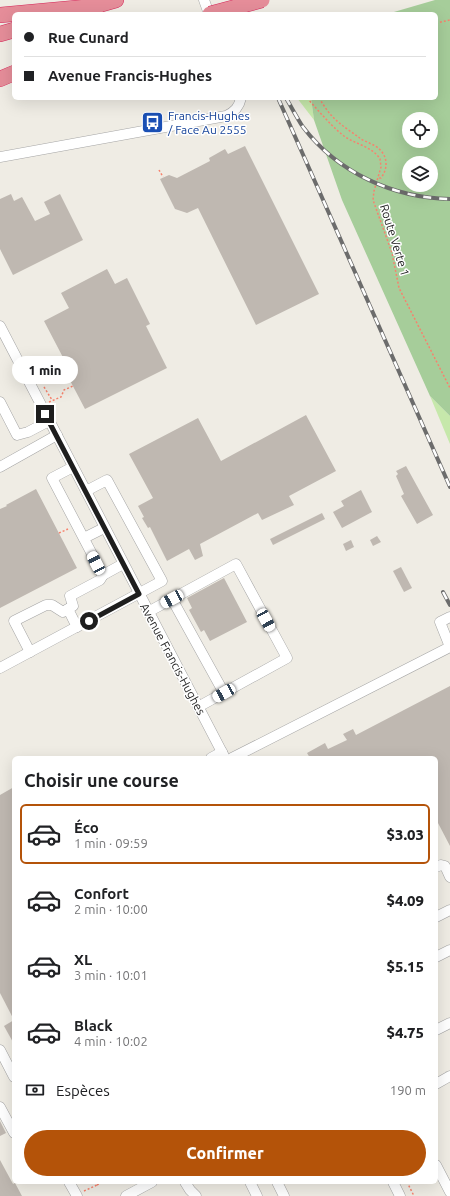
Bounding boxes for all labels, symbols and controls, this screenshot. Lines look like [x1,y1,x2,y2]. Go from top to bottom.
text: Rue Cunard [48,29,129,46]
text: Avenue Francis-Hughes [48,67,212,84]
bus stop icon: Francis-Hughes / Face Au 2555 [139,109,165,135]
place label: Francis-Hughes / Face Au 2555 [167,109,250,136]
map controls [402,112,438,192]
button: locate [402,112,438,148]
button: layers [402,156,438,192]
street label: Route Verte 1 [378,202,412,278]
callout: 1 min [12,356,78,384]
text: 1 min [28,363,62,377]
route end [36,405,54,423]
car [85,550,107,576]
car [159,588,185,610]
street label: Avenue Francis-Hughes [138,601,208,717]
car [255,607,277,633]
route start [80,612,98,630]
car [211,682,237,704]
text: Choisir une course [24,770,179,790]
icon: car [26,816,62,852]
text: Éco [74,819,99,836]
text: $3.03 [386,826,424,843]
text: 1 min · 09:59 [74,836,148,850]
icon: car [26,882,62,918]
text: Confort [74,885,129,902]
text: $4.09 [386,892,424,909]
text: 2 min · 10:00 [74,902,148,916]
icon: car [26,948,62,984]
text: XL [74,951,92,968]
text: $5.15 [386,958,424,975]
text: 3 min · 10:01 [74,968,148,982]
icon: car [26,1014,62,1050]
text: Black [74,1017,113,1034]
text: $4.75 [386,1024,424,1041]
text: 4 min · 10:02 [74,1034,148,1048]
icon: cash [24,1079,46,1101]
text: Espèces [56,1082,110,1099]
text: 190 m [390,1083,426,1097]
button: Confirmer [24,1130,426,1176]

